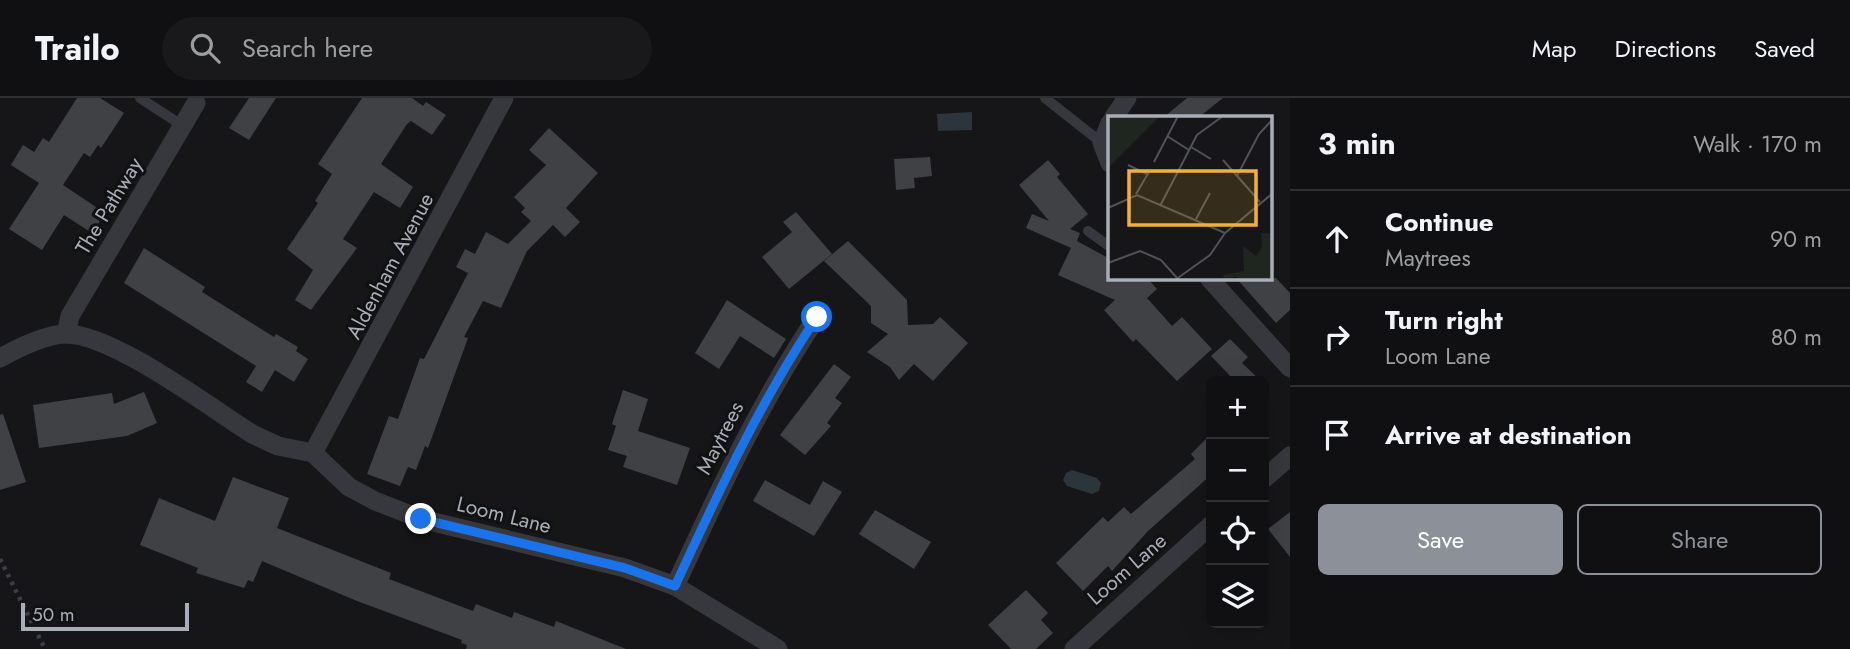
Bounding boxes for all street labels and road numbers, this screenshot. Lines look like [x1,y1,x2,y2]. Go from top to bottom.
street label: The Pathway [68,151,150,260]
street label: Aldenham Avenue [339,187,441,344]
street label: Maytrees [689,396,751,480]
street label: Loom Lane [454,489,555,541]
street label: Loom Lane [1081,526,1173,612]

